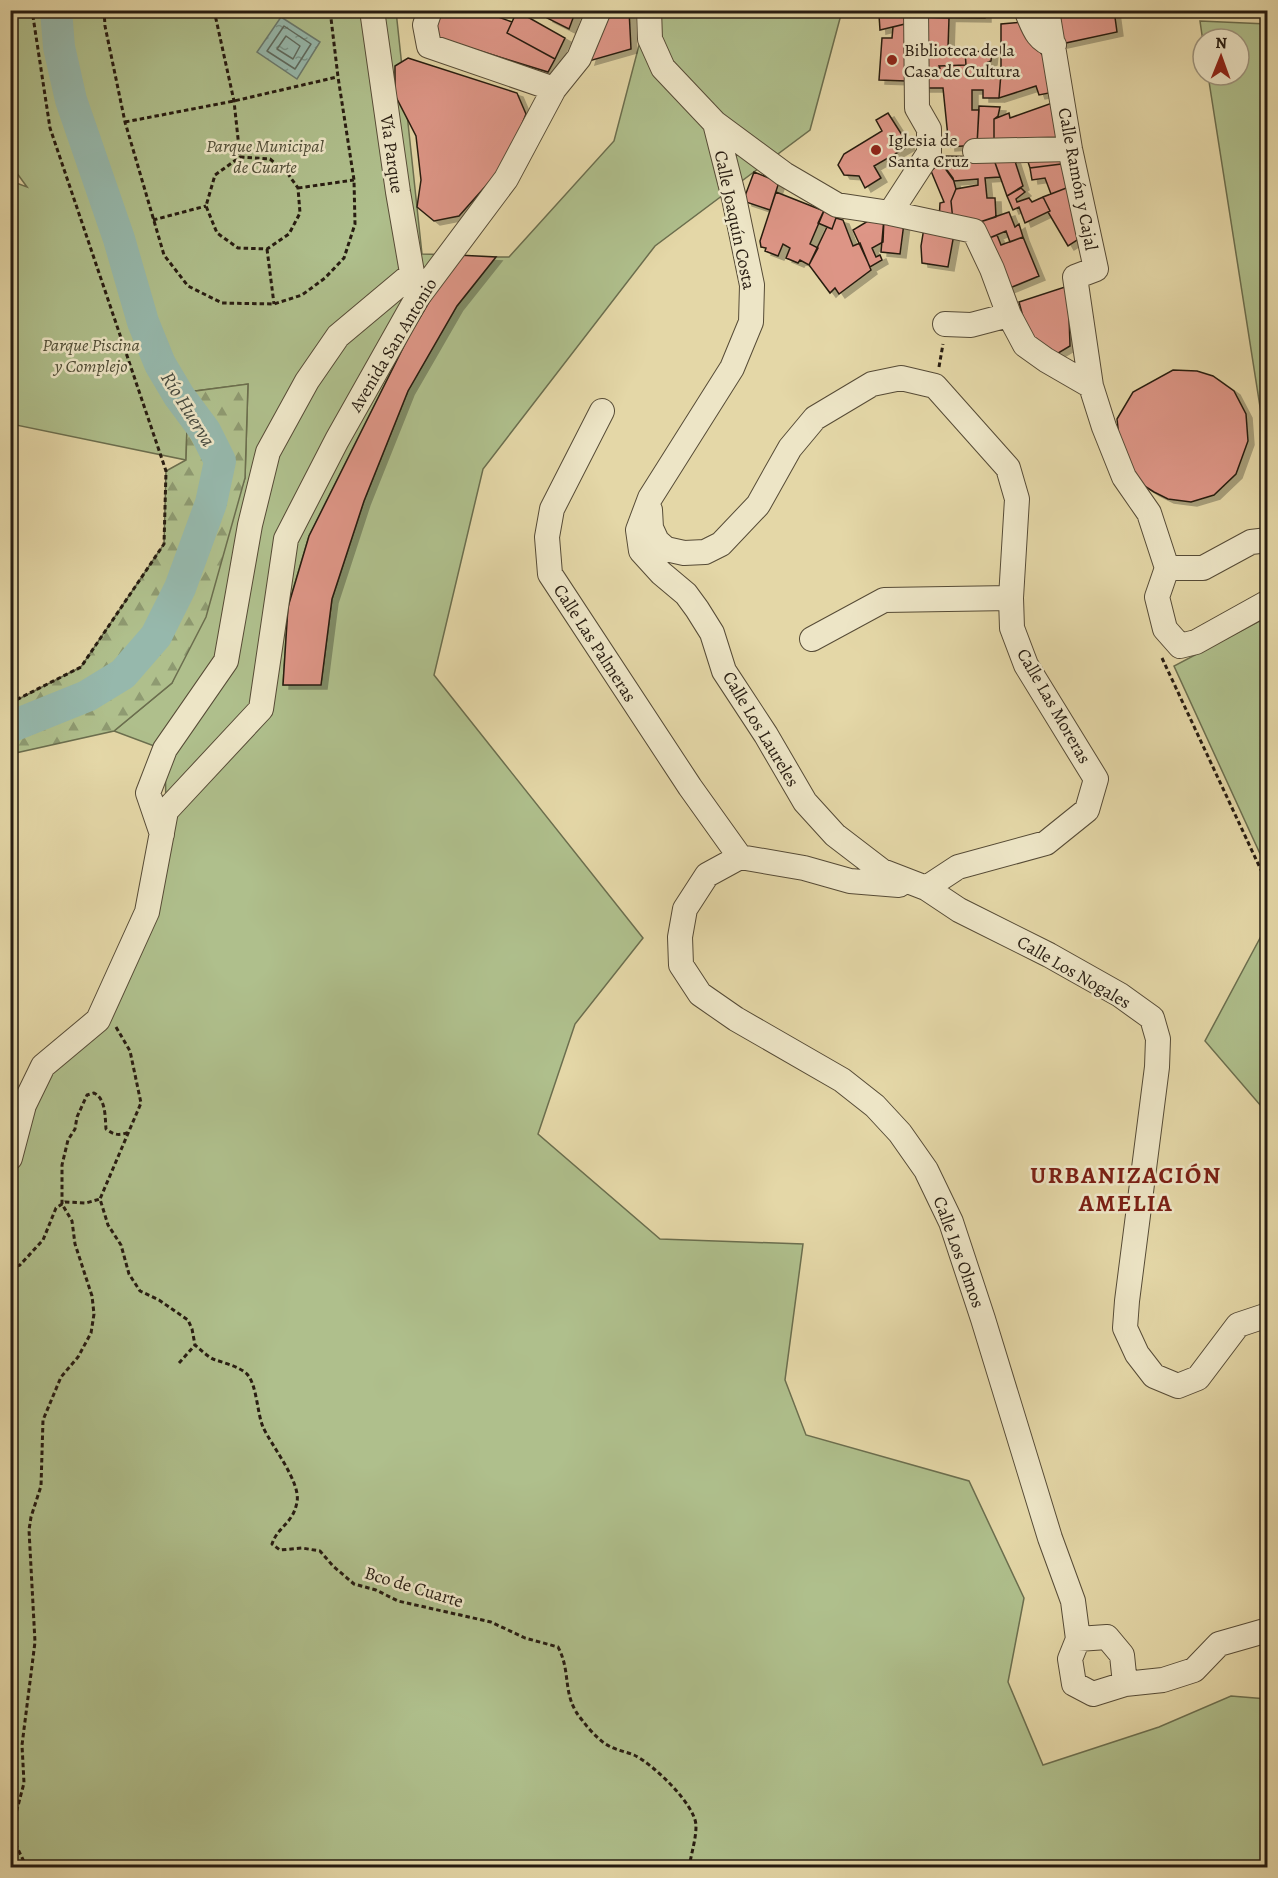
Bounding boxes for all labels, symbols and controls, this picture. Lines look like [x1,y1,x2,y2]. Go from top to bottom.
north arrow [1191,27,1251,87]
text: N [1215,32,1228,54]
place label: Biblioteca de la Casa de Cultura [904,38,1021,83]
marker: Biblioteca de la Casa de Cultura [885,53,899,67]
street label: Calle Ramón y Cajal [1052,106,1104,253]
street label: Vía Parque [374,112,409,195]
place label: Iglesia de Santa Cruz [888,128,969,173]
park label: Parque Municipal de Cuarte [206,134,325,179]
marker: Iglesia de Santa Cruz [869,143,883,157]
street label: Calle Joaquín Costa [709,148,762,292]
street label: Avenida San Antonio [343,274,443,417]
park label: Parque Piscina y Complejo [42,333,140,378]
water label: Río Huerva [154,366,222,452]
street label: Calle Las Palmeras [548,579,642,707]
street label: Calle Las Moreras [1011,644,1097,768]
street label: Calle Los Laureles [717,667,805,791]
street label: Calle Los Nogales [1013,930,1135,1014]
district label: URBANIZACIÓN AMELIA [1030,1159,1222,1219]
street label: Calle Los Olmos [928,1193,990,1311]
street label: Bco de Cuarte [362,1561,466,1613]

